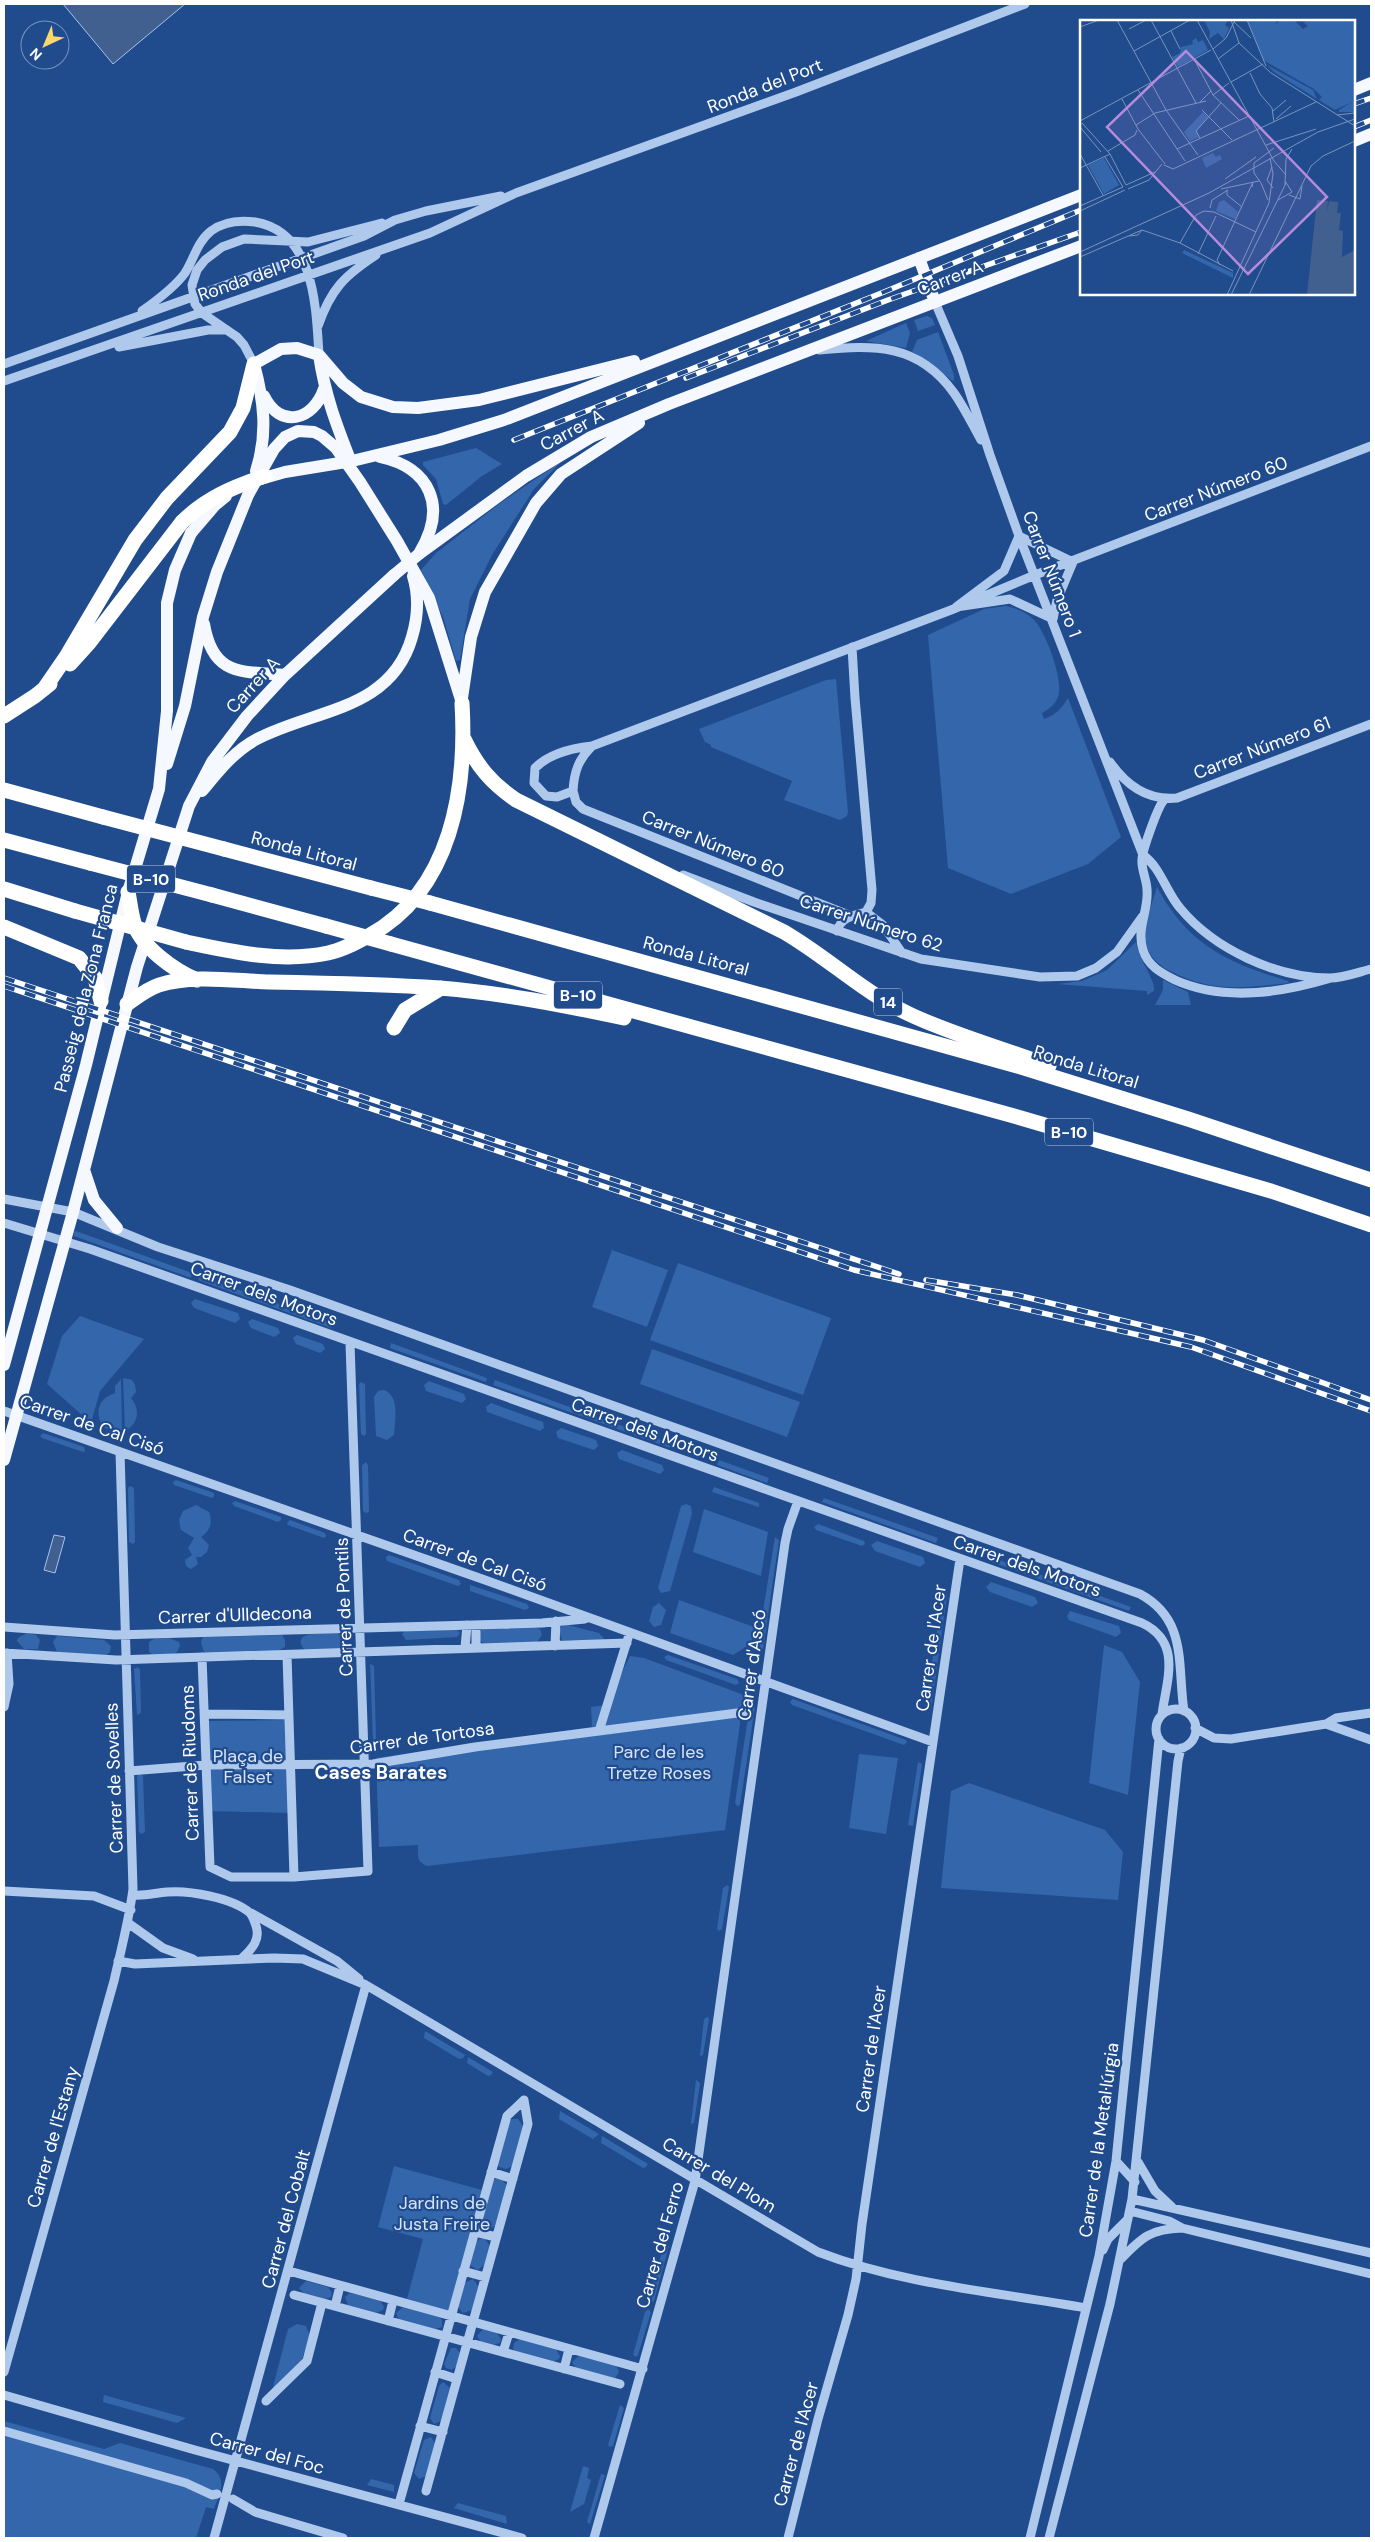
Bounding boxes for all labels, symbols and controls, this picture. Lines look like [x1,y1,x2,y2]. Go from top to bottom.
north arrow [20,20,70,70]
inset map [1080,20,1355,295]
text: N [26,44,46,64]
street label: Ronda del Port [704,53,826,119]
street label: Ronda del Port [195,245,317,307]
street label: Carrer A [913,254,987,302]
street label: Carrer A [536,403,608,457]
street label: Carrer Número 60 [1141,451,1291,527]
street label: Carrer Número 1 [1017,507,1087,641]
street label: Carrer A [221,651,285,719]
street label: Carrer Número 61 [1190,711,1334,785]
street label: Carrer Número 60 [638,804,788,884]
street label: Ronda Litoral [248,825,360,877]
road number: B-10 [127,866,175,892]
street label: Passeig de la Zona Franca [48,881,124,1095]
street label: Carrer Número 62 [796,889,946,957]
street label: Ronda Litoral [640,930,752,982]
road number: B-10 [554,982,602,1008]
road number: 14 [874,989,902,1016]
street label: Ronda Litoral [1030,1040,1142,1094]
road number: B-10 [1045,1118,1093,1146]
street label: Carrer dels Motors [187,1256,341,1332]
street label: Carrer de Cal Cisó [16,1389,168,1461]
street label: Carrer dels Motors [568,1392,722,1468]
street label: Carrer de Cal Cisó [399,1523,551,1597]
street label: Carrer dels Motors [950,1529,1104,1603]
street label: Carrer de Pontils [330,1537,358,1677]
street label: Carrer de l'Acer [910,1583,952,1713]
street label: Carrer d'Ulldecona [158,1600,312,1630]
street label: Carrer d'Ascó [732,1608,772,1722]
street label: Carrer de Riudoms [175,1685,205,1841]
street label: Carrer de Sovelles [99,1702,129,1854]
street label: Carrer de Tortosa [348,1716,496,1760]
park label: Parc de les Tretze Roses [607,1740,711,1785]
park label: Plaça de Falset [213,1744,283,1789]
district label: Cases Barates [315,1760,447,1785]
street label: Carrer de l'Acer [850,1984,892,2114]
street label: Carrer de la Metal·lúrgia [1073,2041,1125,2239]
street label: Carrer de l'Estany [21,2063,85,2211]
street label: Carrer del Plom [658,2132,780,2218]
street label: Carrer del Cobalt [256,2147,316,2291]
street label: Carrer del Ferro [630,2179,690,2311]
park label: Jardins de Justa Freire [394,2191,490,2236]
street label: Carrer de l'Acer [768,2379,824,2509]
street label: Carrer del Foc [207,2426,327,2480]

